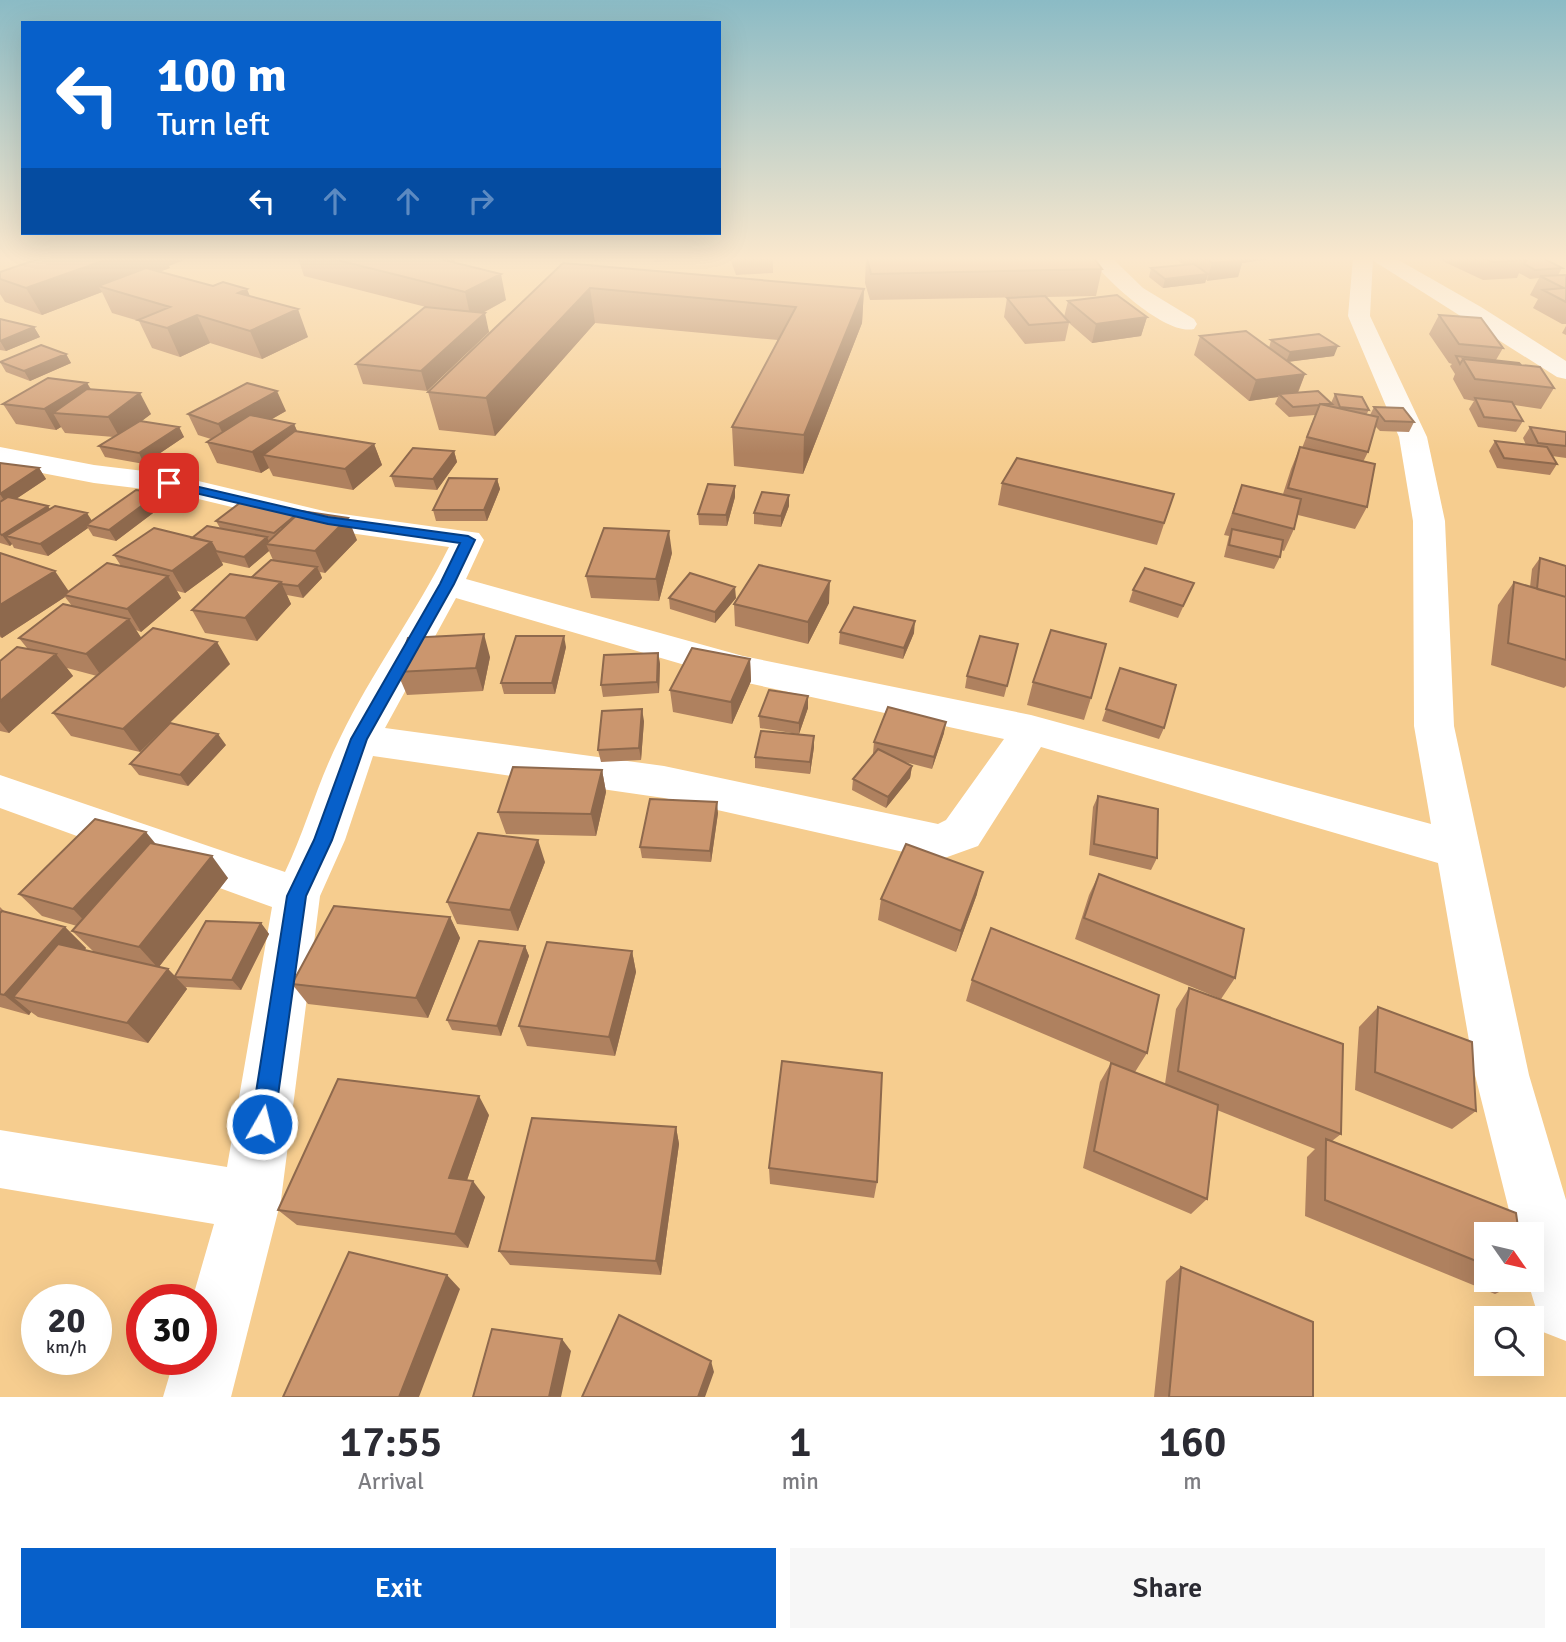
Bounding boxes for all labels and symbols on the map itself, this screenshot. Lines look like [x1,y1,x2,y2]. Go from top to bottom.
pin [139,453,199,513]
position arrow [225,1087,299,1161]
north arrow [1474,1222,1544,1292]
speed limit sign: 30 [126,1284,217,1375]

